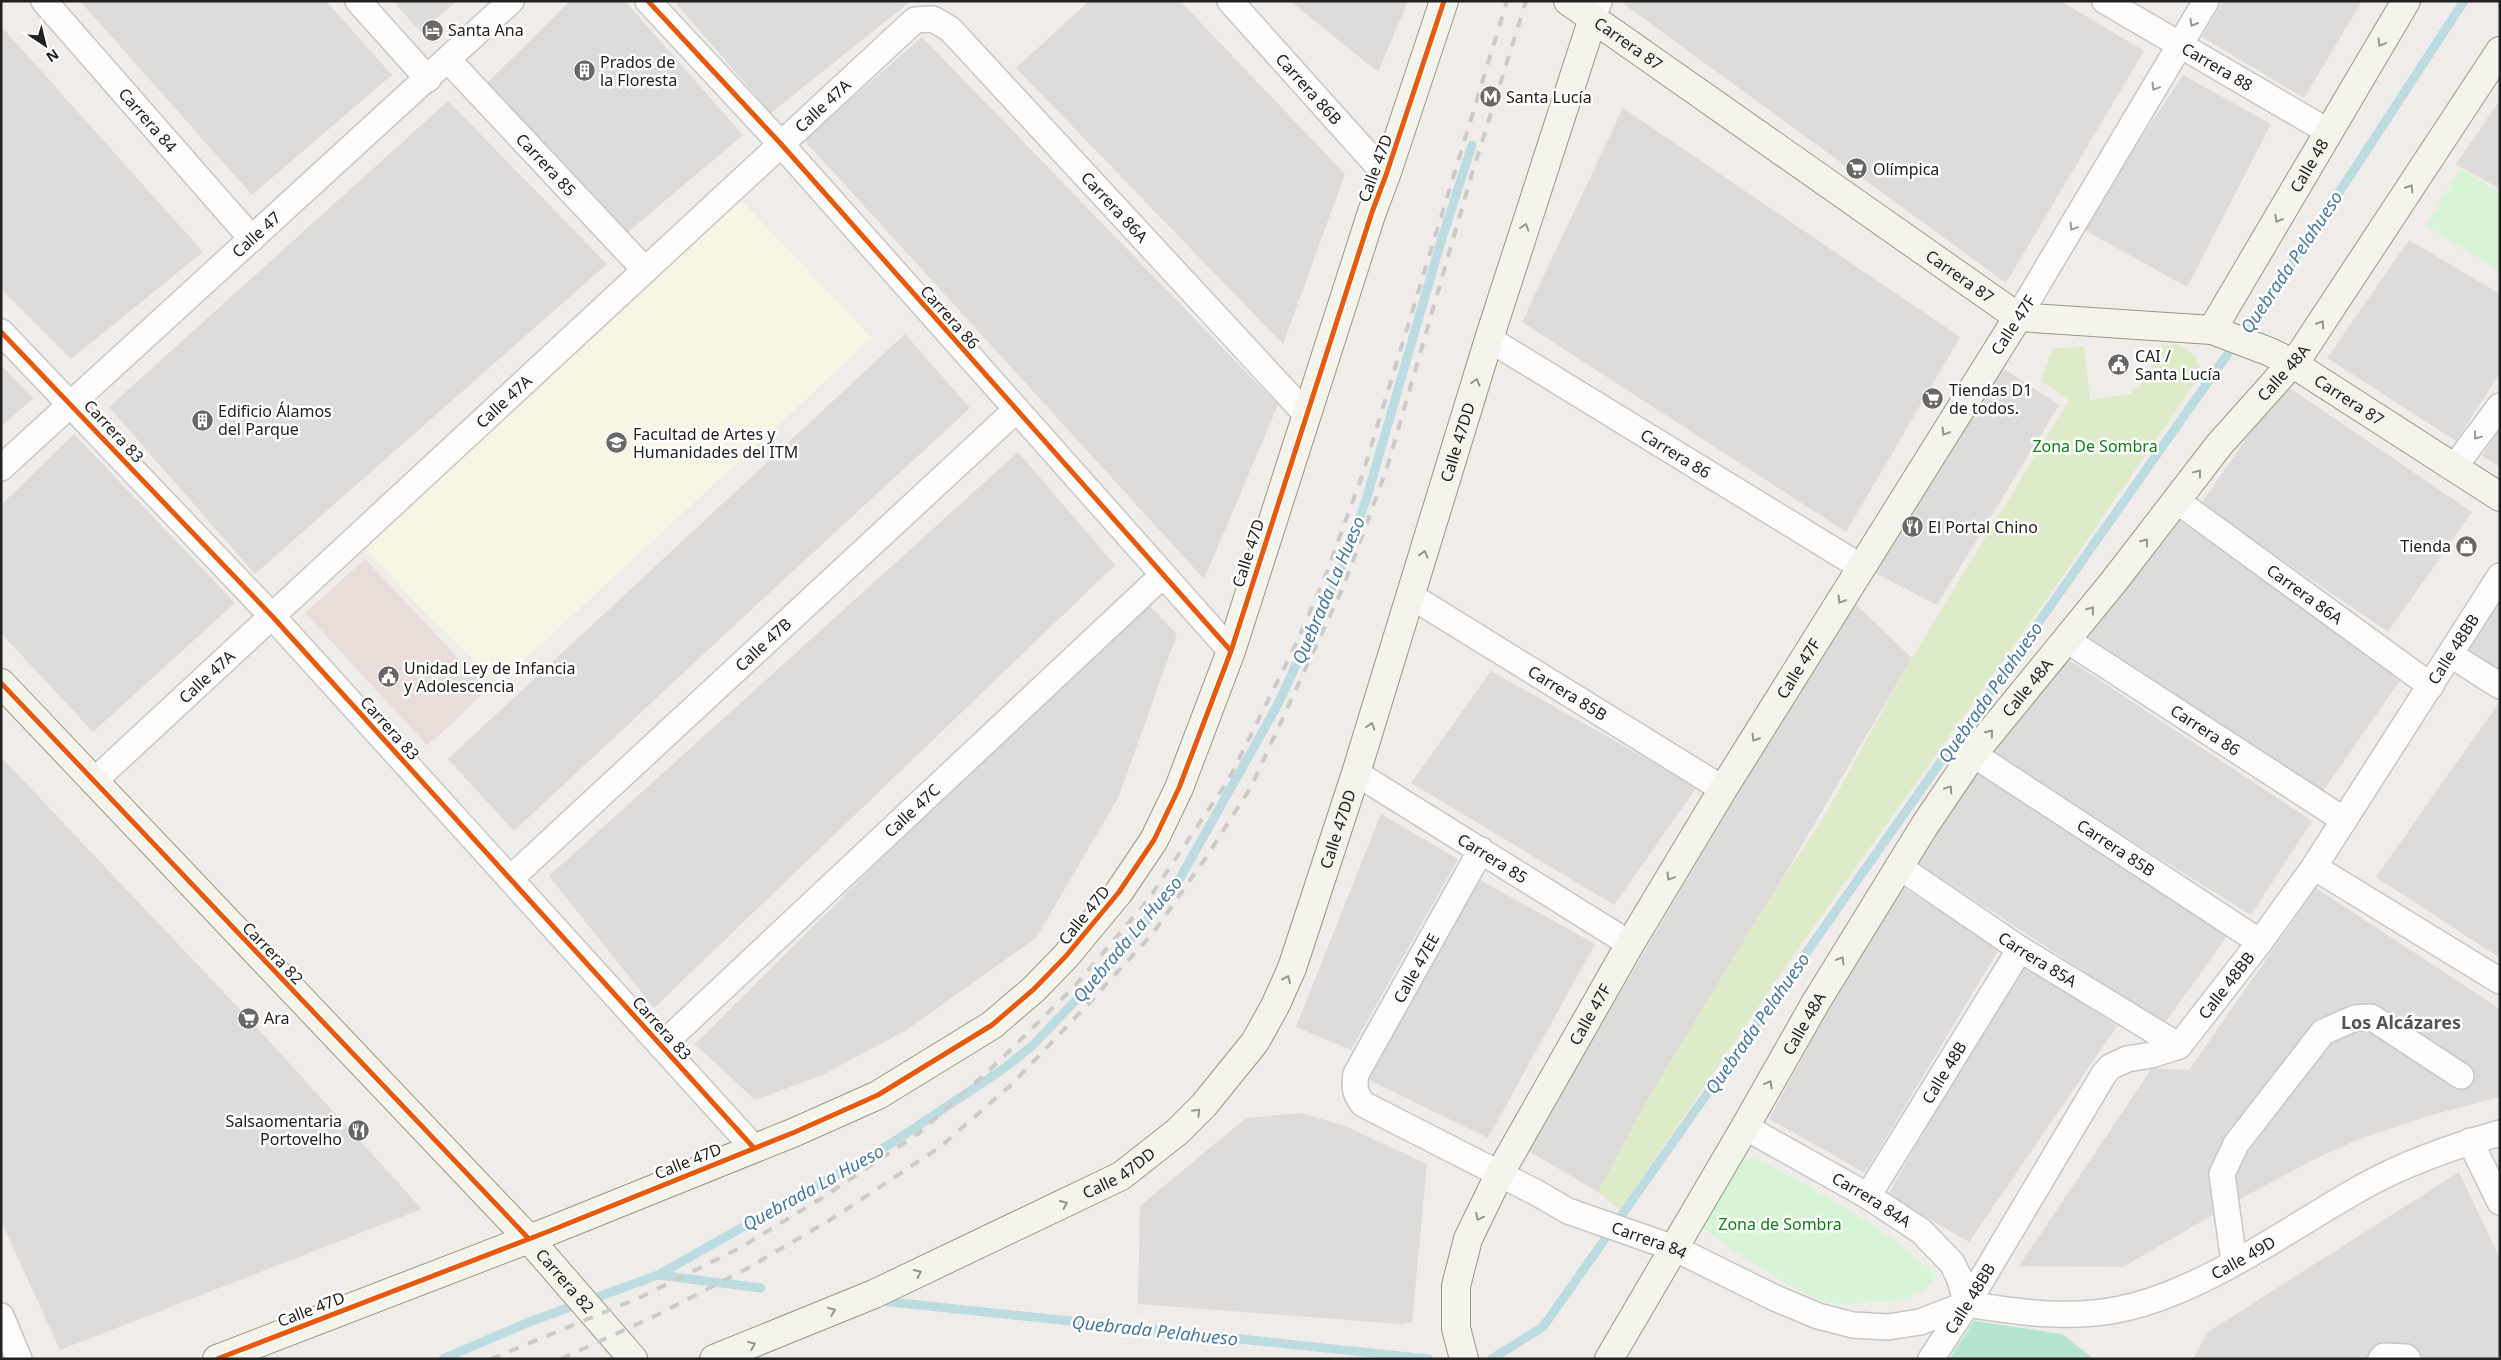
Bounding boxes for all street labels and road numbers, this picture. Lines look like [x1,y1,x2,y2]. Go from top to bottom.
street label: Carrera 87 [1590,12,1667,75]
street label: Carrera 88 [2178,37,2257,96]
street label: Carrera 86B [1271,48,1347,129]
street label: Calle 47A [790,73,856,137]
street label: Carrera 84 [114,83,182,157]
street label: Carrera 85 [511,128,581,201]
street label: Calle 47D [1353,131,1397,205]
street label: Calle 48 [2285,135,2333,196]
street label: Carrera 86A [1076,167,1153,248]
street label: Calle 47 [227,206,285,262]
street label: Carrera 87 [1921,245,1999,308]
street label: Carrera 86 [915,280,985,354]
street label: Calle 47F [1985,291,2041,359]
street label: Calle 48A [2252,340,2315,406]
street label: Calle 47A [471,369,537,433]
street label: Carrera 87 [2310,369,2388,430]
street label: Carrera 83 [79,395,149,467]
street label: Calle 47DD [1435,400,1480,485]
street label: Carrera 86 [1636,423,1715,483]
street label: Calle 47D [1227,516,1269,590]
street label: Carrera 86A [2262,559,2348,630]
street label: Calle 48BB [2423,610,2484,689]
street label: Calle 47B [730,613,796,676]
street label: Calle 47F [1771,634,1825,703]
street label: Calle 47A [174,645,240,708]
street label: Calle 48A [1997,653,2058,721]
street label: Carrera 85B [1524,660,1611,726]
street label: Carrera 83 [355,691,425,765]
street label: Carrera 86 [2166,699,2244,761]
street label: Calle 47C [879,779,945,842]
street label: Calle 47DD [1314,786,1361,872]
street label: Carrera 85B [2073,814,2159,881]
street label: Carrera 85 [1453,828,1532,888]
street label: Calle 47D [1053,881,1115,949]
street label: Carrera 82 [238,917,308,989]
street label: Carrera 85A [1994,926,2082,993]
street label: Calle 47EE [1388,929,1444,1007]
street label: Calle 48BB [2193,947,2259,1024]
street label: Calle 47F [1564,980,1616,1049]
street label: Calle 48A [1777,987,1831,1059]
street label: Carrera 83 [627,991,697,1065]
street label: Calle 48B [1916,1037,1972,1108]
street label: Calle 47D [651,1138,725,1184]
street label: Calle 47DD [1079,1142,1160,1204]
street label: Carrera 84A [1828,1167,1916,1233]
street label: Carrera 84 [1609,1216,1691,1264]
street label: Calle 49D [2207,1231,2280,1285]
street label: Carrera 82 [531,1244,599,1318]
street label: Calle 48BB [1939,1259,2000,1338]
street label: Calle 47D [274,1286,348,1332]

